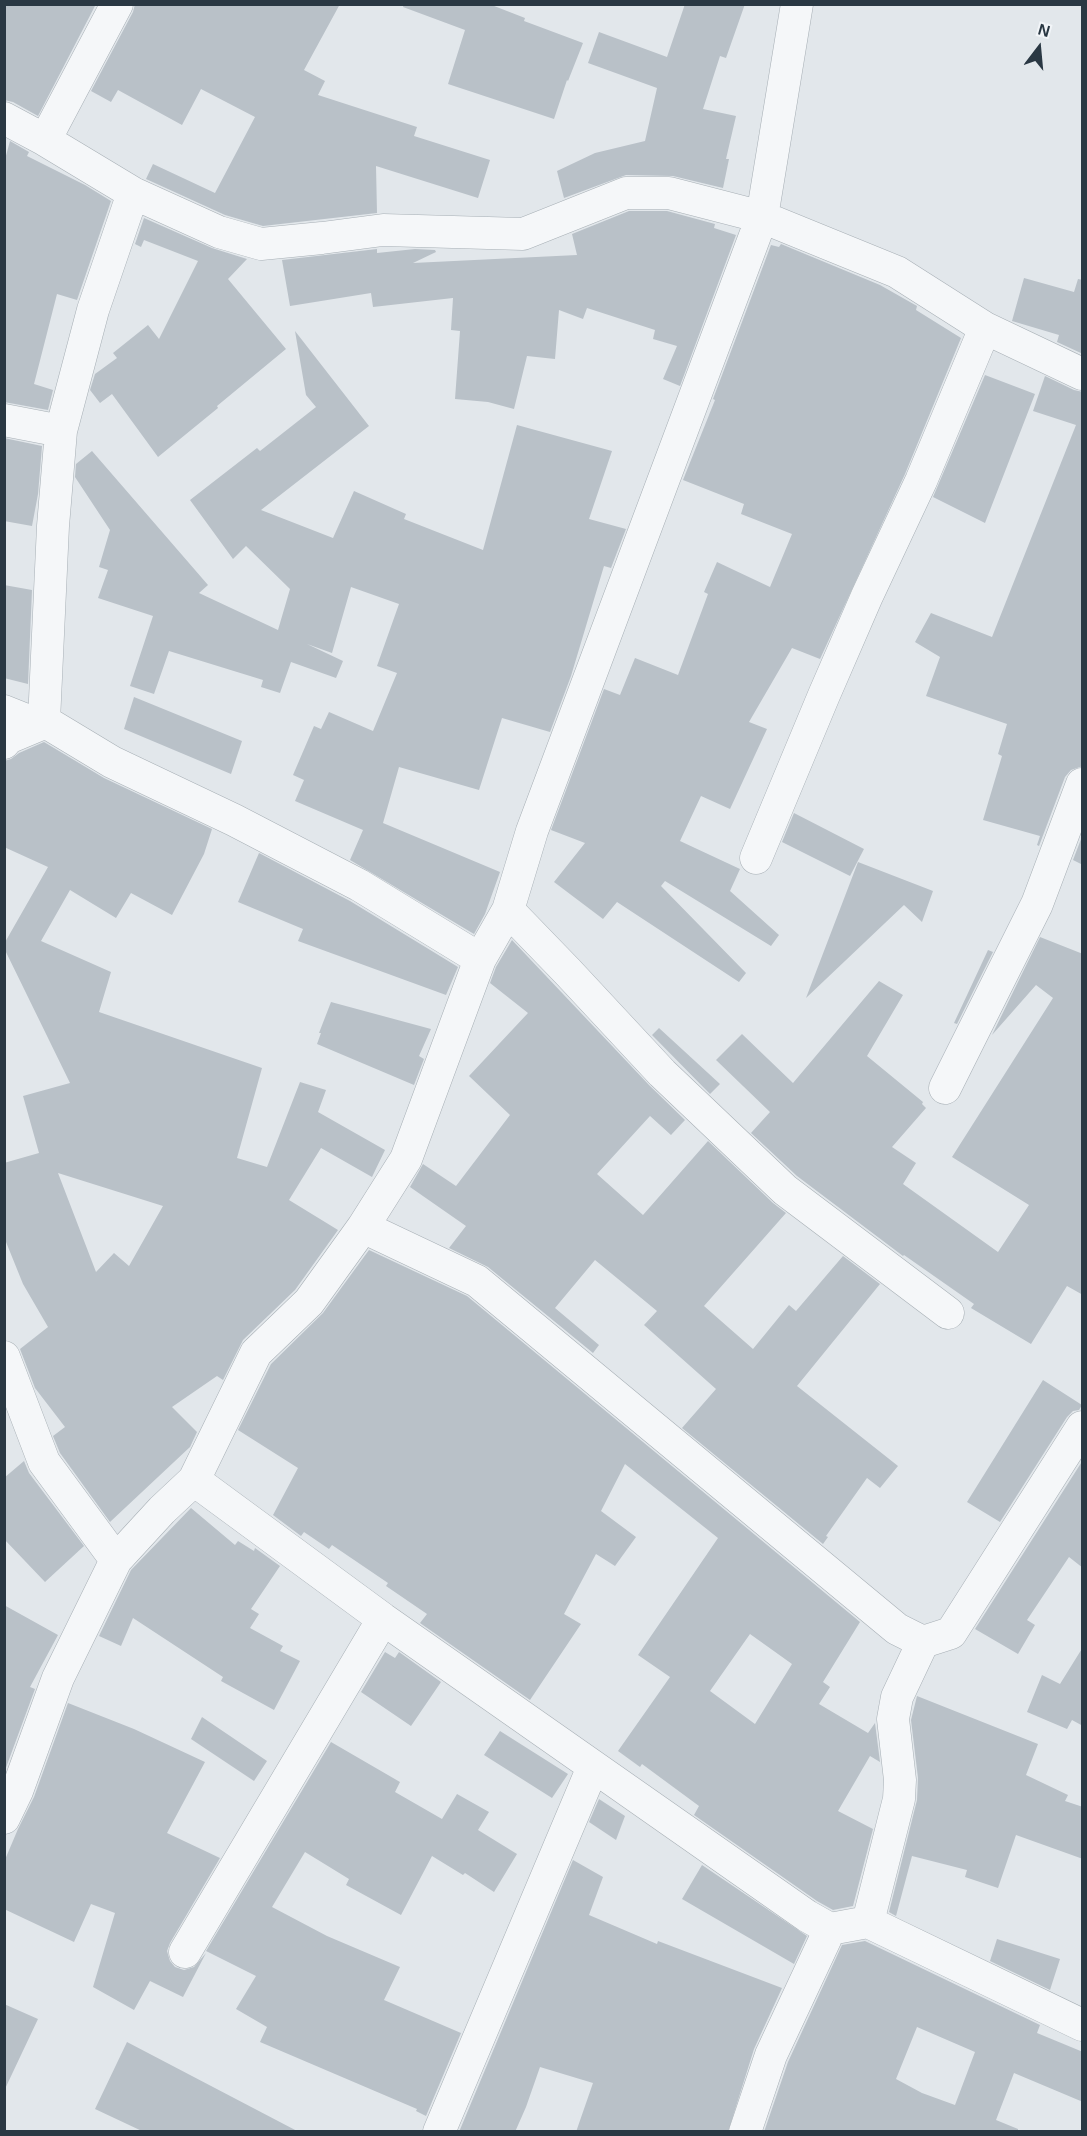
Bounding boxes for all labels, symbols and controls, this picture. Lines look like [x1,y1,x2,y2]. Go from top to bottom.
north arrow [1009,18,1069,78]
text: N [1036,20,1052,40]

